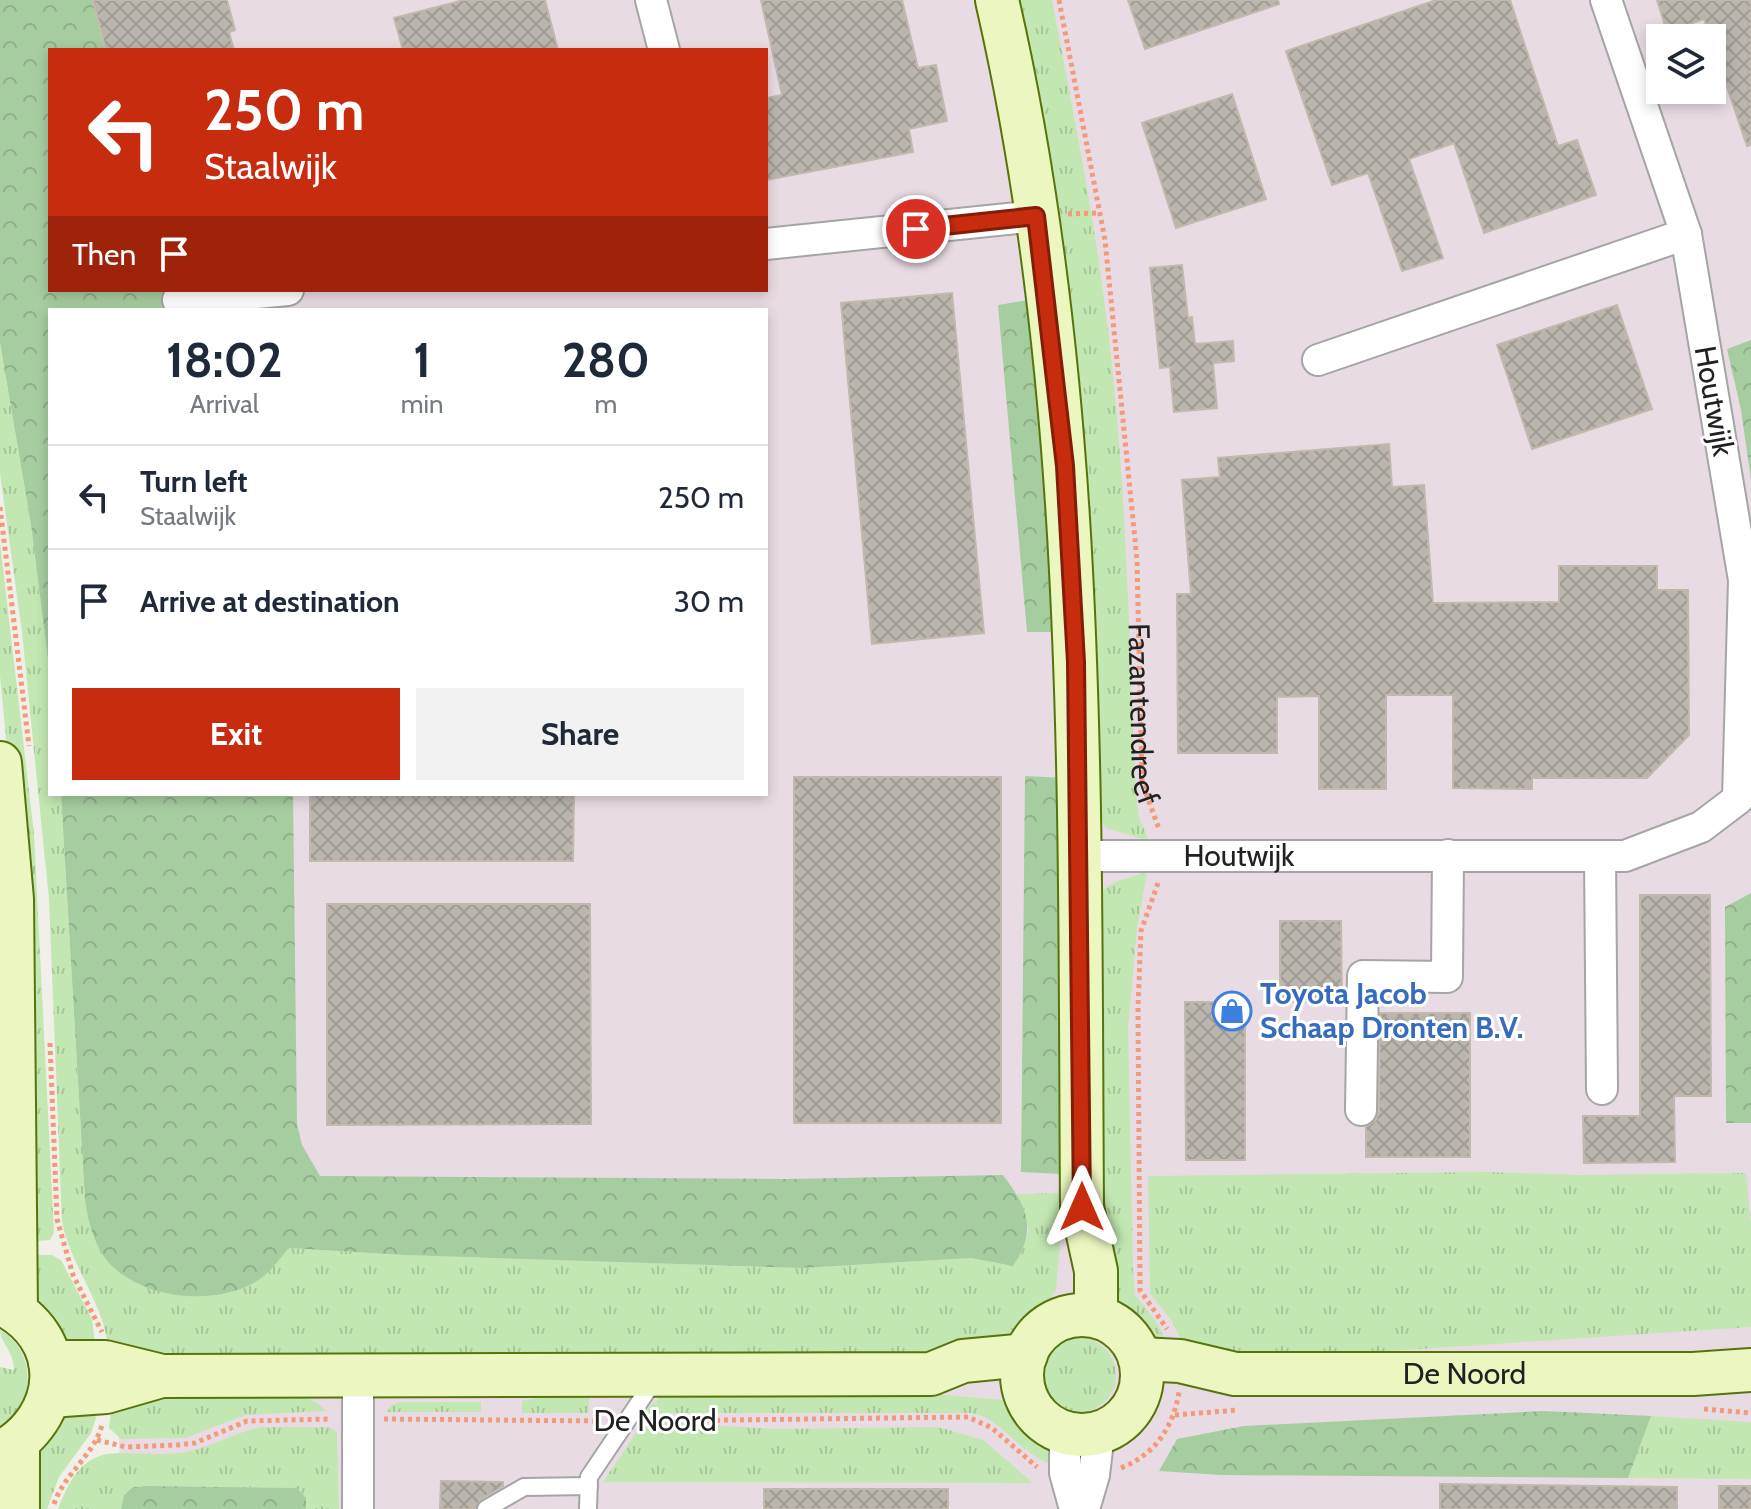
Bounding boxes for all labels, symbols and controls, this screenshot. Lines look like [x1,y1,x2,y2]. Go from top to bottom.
map controls [1646,24,1726,104]
button: layers [1646,24,1726,104]
text: 250 m [204,76,365,144]
icon: left [72,80,176,184]
text: Staalwijk [204,144,337,188]
pin [882,195,950,263]
icon: arrive [894,207,938,251]
icon: arrive [152,232,196,276]
text: Then [72,236,136,273]
text: 18:02 [166,331,283,389]
text: 1 [413,331,431,389]
text: 280 [562,331,650,389]
street label: Houtwijk [1687,343,1742,459]
text: Arrival [190,388,259,420]
text: min [401,388,444,420]
text: m [594,388,617,420]
text: Turn left [140,463,248,500]
icon: left [72,475,116,519]
text: 250 m [658,479,744,516]
text: Staalwijk [140,500,236,532]
icon: arrive [72,579,116,623]
text: Arrive at destination [140,583,400,620]
text: 30 m [674,583,744,620]
street label: Fazantendreef [1120,623,1168,810]
button: Exit [72,688,400,780]
button: Share [416,688,744,780]
street label: Houtwijk [1183,837,1295,874]
place label: Toyota Jacob Schaap Dronten B.V. [1260,975,1523,1046]
shop icon: Toyota Jacob Schaap Dronten B.V. [1211,990,1253,1032]
position arrow [1040,1165,1124,1249]
street label: De Noord [1403,1355,1526,1392]
street label: De Noord [593,1402,717,1439]

